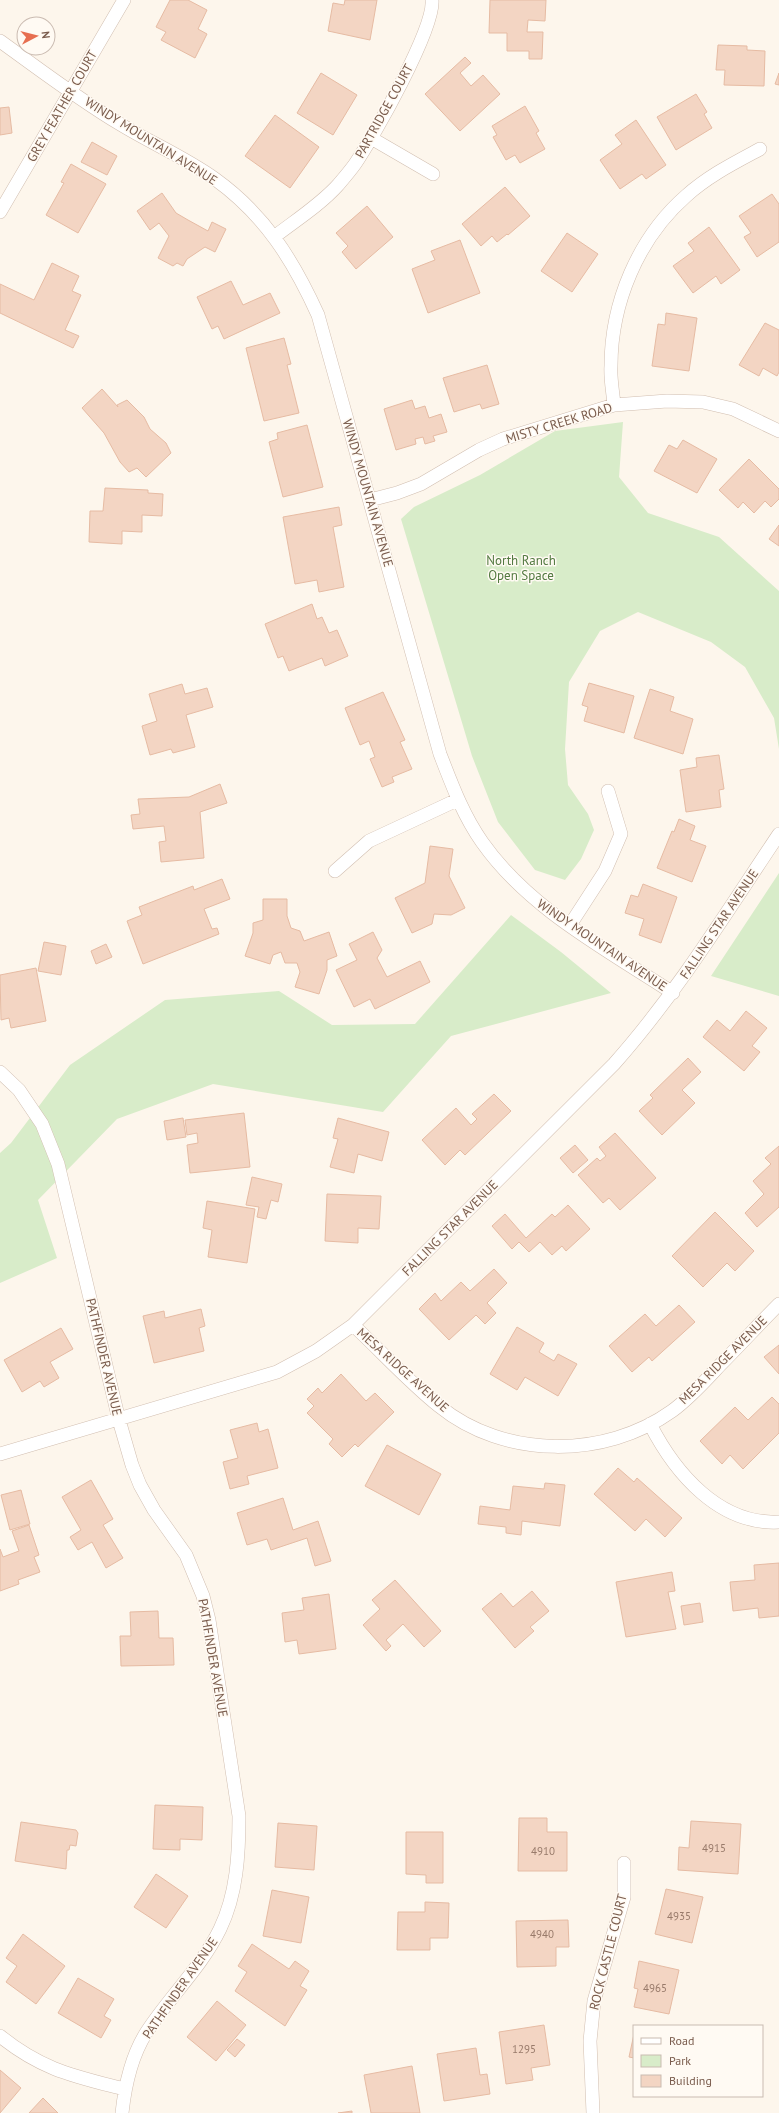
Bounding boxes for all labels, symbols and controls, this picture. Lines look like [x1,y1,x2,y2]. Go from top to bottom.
north arrow [16,16,56,56]
text: N [39,30,53,39]
street label: GREY FEATHER COURT [23,47,101,165]
street label: PARTRIDGE COURT [351,61,417,161]
street label: WINDY MOUNTAIN AVENUE [82,93,220,189]
street label: MISTY CREEK ROAD [504,399,614,447]
street label: WINDY MOUNTAIN AVENUE [339,417,397,569]
park label: North Ranch Open Space [486,552,556,584]
street label: FALLING STAR AVENUE [676,866,762,982]
street label: WINDY MOUNTAIN AVENUE [534,895,670,995]
street label: FALLING STAR AVENUE [398,1176,502,1280]
street label: PATHFINDER AVENUE [82,1297,126,1418]
street label: MESA RIDGE AVENUE [675,1312,771,1408]
street label: MESA RIDGE AVENUE [353,1324,453,1416]
street label: PATHFINDER AVENUE [194,1597,232,1719]
house number: 4915 [702,1841,726,1855]
house number: 4910 [531,1844,555,1858]
street label: ROCK CASTLE COURT [585,1892,631,2012]
house number: 4935 [667,1909,691,1923]
house number: 4940 [530,1927,554,1941]
street label: PATHFINDER AVENUE [139,1934,221,2042]
house number: 4965 [643,1981,667,1995]
legend [633,2025,763,2097]
text: Road [669,2033,694,2048]
house number: 1295 [512,2042,536,2056]
text: Park [669,2053,691,2068]
text: Building [669,2073,712,2088]

